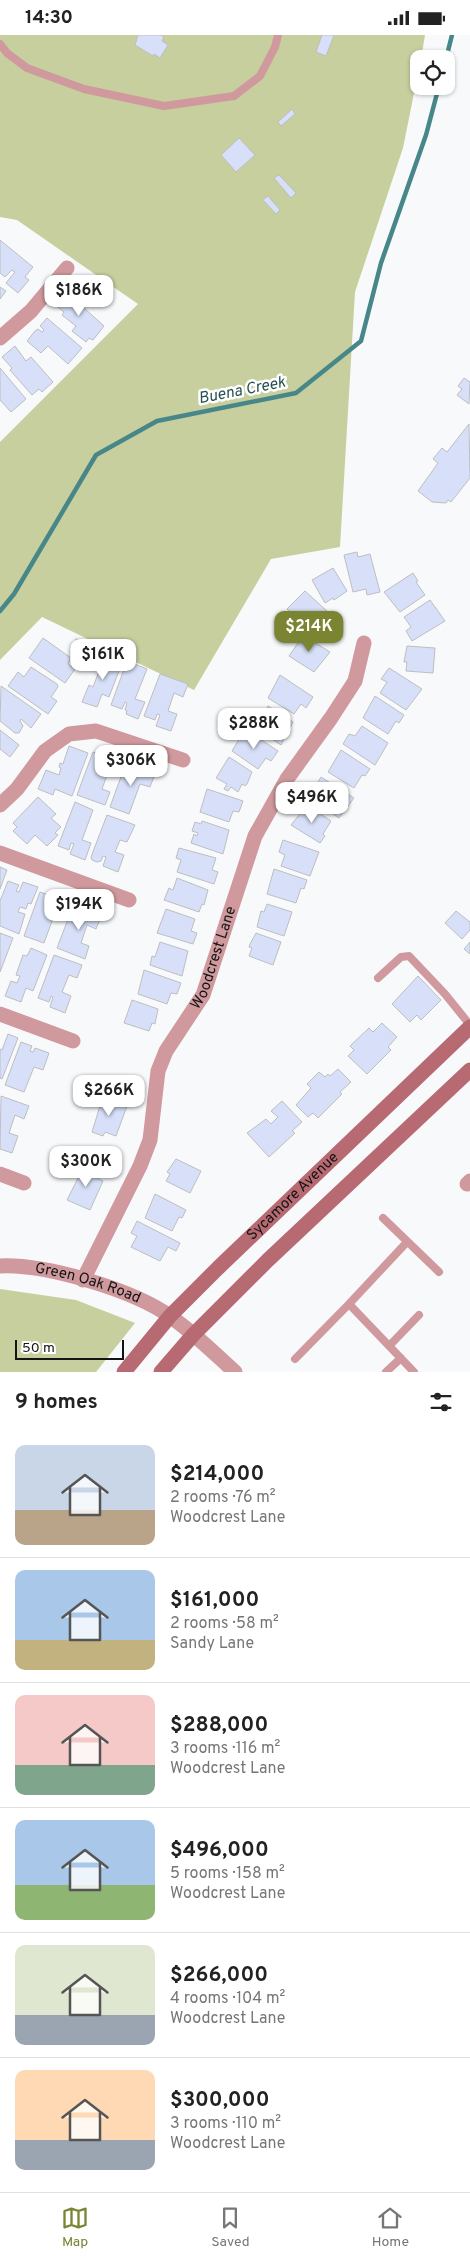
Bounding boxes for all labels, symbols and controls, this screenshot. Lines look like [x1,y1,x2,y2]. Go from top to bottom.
text: 14:30 [25,6,73,30]
map controls [410,50,455,95]
button: locate [410,50,455,95]
pin: $186K [44,275,114,317]
text: $186K [55,281,103,301]
water label: Buena Creek [197,373,288,409]
pin: $214K [274,611,344,653]
text: $214K [285,617,333,637]
pin: $161K [68,639,138,681]
text: $161K [81,645,125,665]
pin: $288K [219,707,289,750]
text: $288K [229,714,279,734]
pin: $306K [96,745,166,787]
text: $306K [106,751,156,771]
pin: $496K [277,781,347,824]
text: $496K [287,788,337,808]
pin: $194K [44,889,114,931]
text: $194K [55,895,103,915]
street label: Woodcrest Lane [186,904,241,1013]
pin: $266K [74,1075,144,1117]
text: $266K [84,1081,134,1101]
pin: $300K [51,1145,121,1188]
street label: Sycamore Avenue [243,1148,343,1245]
text: $300K [60,1152,112,1172]
street label: Green Oak Road [34,1259,144,1308]
scale bar [15,1337,124,1360]
text: 50 m [22,1340,55,1357]
icon: filters [427,1388,455,1416]
text: 9 homes [15,1389,98,1416]
text: $214,000 [170,1461,264,1488]
icon: home [55,1465,115,1525]
text: 2 rooms · 76 m² [170,1488,276,1508]
text: Woodcrest Lane [170,1508,285,1528]
text: $161,000 [170,1587,259,1614]
icon: home [55,1590,115,1650]
text: 2 rooms · 58 m² [170,1614,279,1634]
text: Sandy Lane [170,1634,254,1654]
text: $288,000 [170,1712,268,1739]
icon: home [55,1715,115,1775]
text: 3 rooms · 116 m² [170,1739,280,1759]
text: Woodcrest Lane [170,1759,285,1779]
text: $496,000 [170,1837,269,1864]
icon: home [55,1840,115,1900]
text: 5 rooms · 158 m² [170,1864,285,1884]
text: Woodcrest Lane [170,1884,285,1904]
text: $266,000 [170,1962,268,1989]
icon: home [55,1965,115,2025]
text: 4 rooms · 104 m² [170,1989,285,2009]
text: Woodcrest Lane [170,2009,285,2029]
text: $300,000 [170,2087,269,2114]
icon: home [55,2090,115,2150]
text: 3 rooms · 110 m² [170,2114,281,2134]
text: Woodcrest Lane [170,2134,285,2154]
tab: Map [61,2204,89,2251]
tab: Saved [211,2204,250,2251]
tab: Home [372,2204,409,2251]

